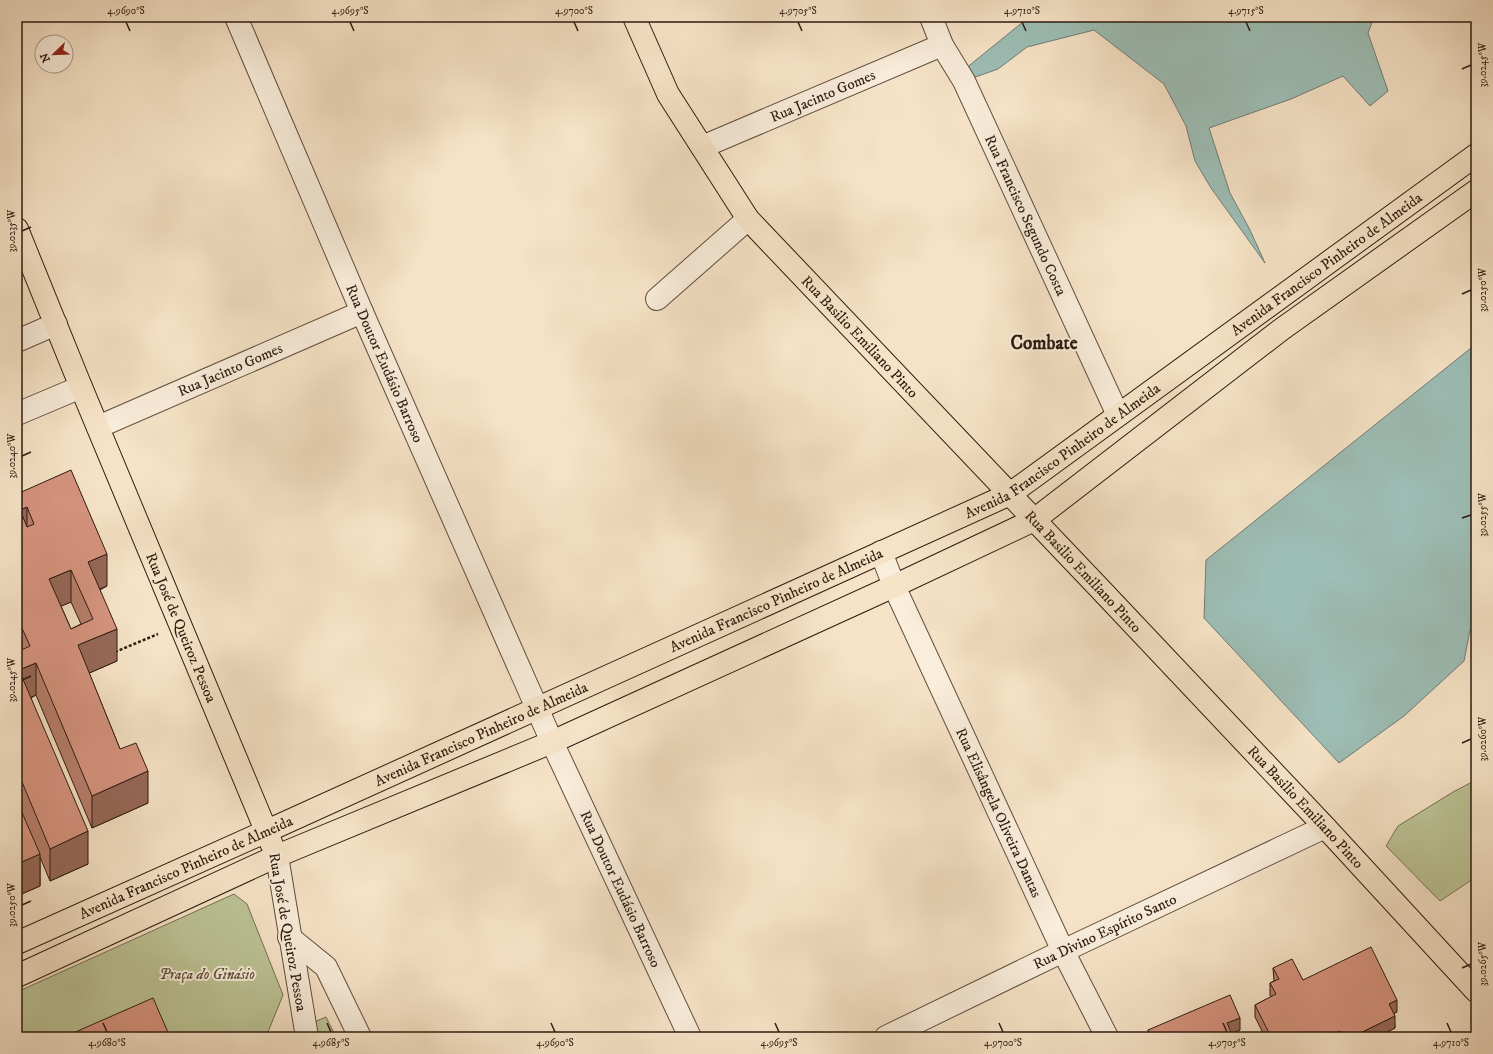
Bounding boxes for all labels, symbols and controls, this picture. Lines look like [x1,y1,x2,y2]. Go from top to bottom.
text: 4.9690°S [107,5,145,17]
text: 4.9695°S [332,5,368,17]
text: 4.9700°S [555,5,593,17]
text: 4.9705°S [779,5,817,17]
text: 4.9710°S [1004,5,1040,17]
text: 4.9715°S [1228,5,1264,17]
north arrow [34,34,74,74]
text: 39.0245°W [1477,42,1489,87]
text: N [38,51,54,64]
street label: Rua Jacinto Gomes [767,65,878,127]
street label: Rua Francisco Segundo Costa [980,132,1071,300]
street label: Avenida Francisco Pinheiro de Almeida [1227,188,1427,340]
text: 39.0235°W [6,209,18,252]
text: 39.0250°W [1477,267,1489,312]
street label: Rua Basilio Emiliano Pinto [797,272,922,402]
street label: Rua Doutor Eudásio Barroso [341,281,428,446]
district label: Combate [1010,332,1078,355]
street label: Rua Jacinto Gomes [175,339,286,401]
street label: Avenida Francisco Pinheiro de Almeida [962,379,1165,523]
text: 39.0240°W [6,433,18,478]
text: 39.0255°W [1477,492,1489,537]
street label: Rua Basilio Emiliano Pinto [1020,507,1146,637]
street label: Avenida Francisco Pinheiro de Almeida [667,544,887,657]
street label: Rua José de Queiroz Pessoa [141,550,221,706]
text: 39.0245°W [6,657,18,702]
street label: Avenida Francisco Pinheiro de Almeida [372,678,591,791]
text: 39.0260°W [1477,716,1489,761]
street label: Rua Elisângela Oliveira Dantas [951,725,1046,901]
street label: Rua Basilio Emiliano Pinto [1243,742,1368,873]
street label: Rua Doutor Eudásio Barroso [575,807,665,971]
street label: Avenida Francisco Pinheiro de Almeida [76,811,296,924]
street label: Rua José de Queiroz Pessoa [264,851,311,1013]
text: 39.0250°W [6,882,18,927]
street label: Rua Divino Espírito Santo [1030,890,1180,974]
text: 39.0265°W [1477,941,1489,986]
park label: Praça do Ginásio [159,965,255,984]
text: 4.9680°S [88,1037,126,1049]
text: 4.9685°S [313,1037,349,1049]
text: 4.9690°S [536,1037,574,1049]
text: 4.9695°S [761,1037,797,1049]
text: 4.9700°S [984,1037,1022,1049]
text: 4.9705°S [1208,1037,1246,1049]
text: 4.9710°S [1433,1037,1469,1049]

